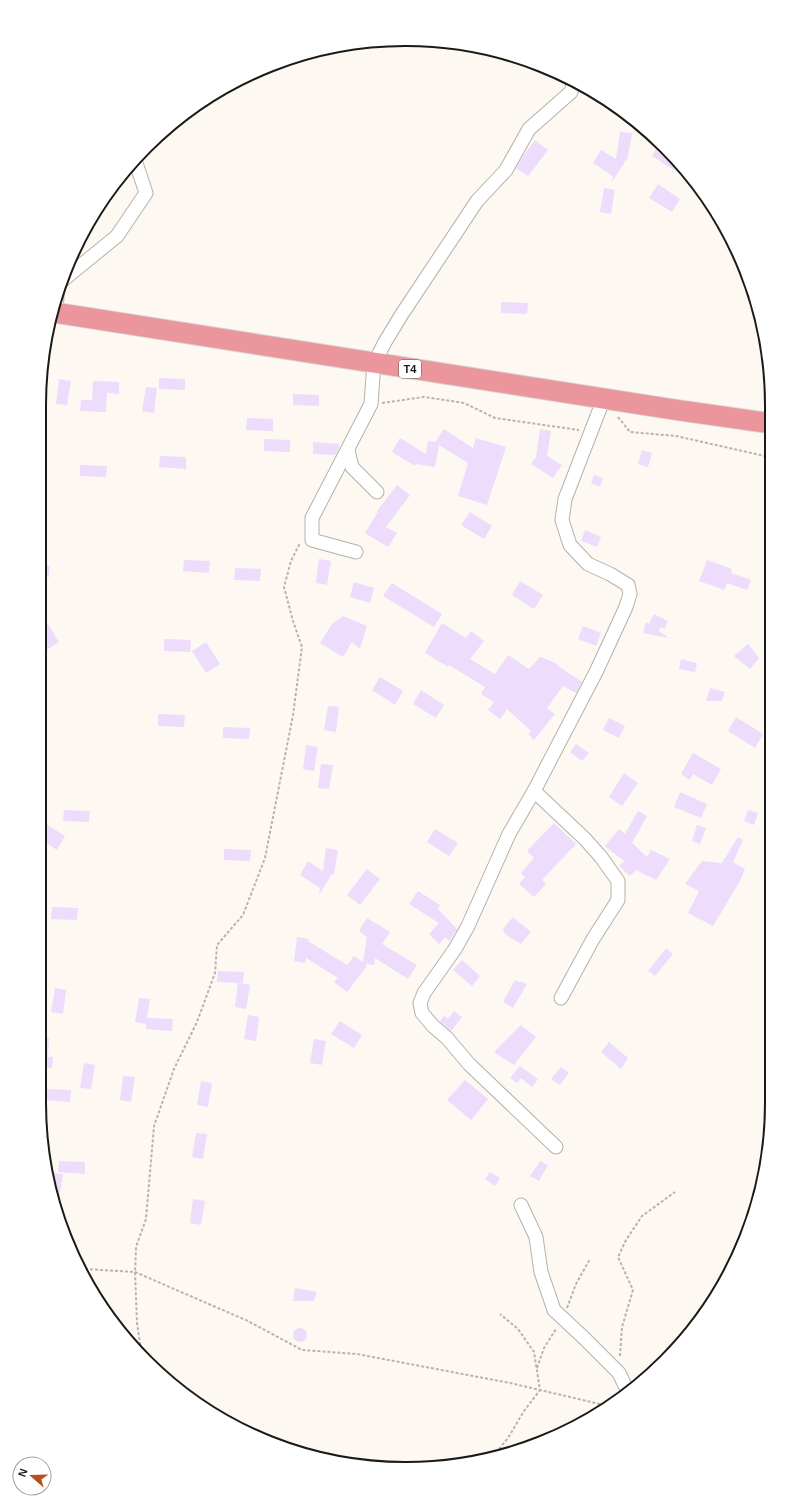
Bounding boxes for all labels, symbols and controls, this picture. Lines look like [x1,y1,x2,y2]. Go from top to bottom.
road number: T4 [399,360,421,378]
north arrow [12,1456,52,1496]
text: N [16,1467,30,1478]

